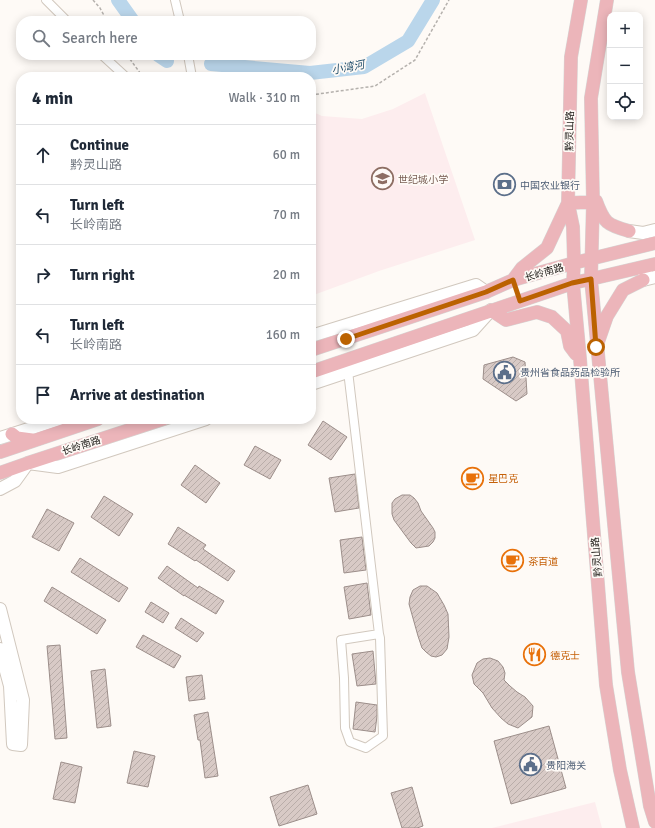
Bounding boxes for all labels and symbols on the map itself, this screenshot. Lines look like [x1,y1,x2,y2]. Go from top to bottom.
water label: 小湾河 [331,58,367,77]
street label: 黔灵山路 [564,111,576,151]
school or university icon: 世纪城小学 [370,166,396,192]
bank icon: 中国农业银行 [492,172,518,198]
place label: 世纪城小学 [398,174,448,186]
place label: 中国农业银行 [520,180,580,192]
street label: 长岭南路 [523,262,565,284]
route end [337,330,355,348]
route start [587,338,605,356]
public building icon: 贵州省食品药品检验所 [492,359,518,385]
place label: 贵州省食品药品检验所 [520,367,620,379]
street label: 长岭南路 [60,434,102,458]
cafe icon: 星巴克 [459,465,485,491]
place label: 星巴克 [488,473,518,485]
street label: 黔灵山路 [589,536,605,577]
cafe icon: 茶百道 [499,548,525,574]
place label: 茶百道 [528,556,558,568]
restaurant icon: 德克士 [521,642,547,668]
place label: 德克士 [550,650,580,662]
public building icon: 贵阳海关 [517,752,543,778]
place label: 贵阳海关 [546,760,586,772]

